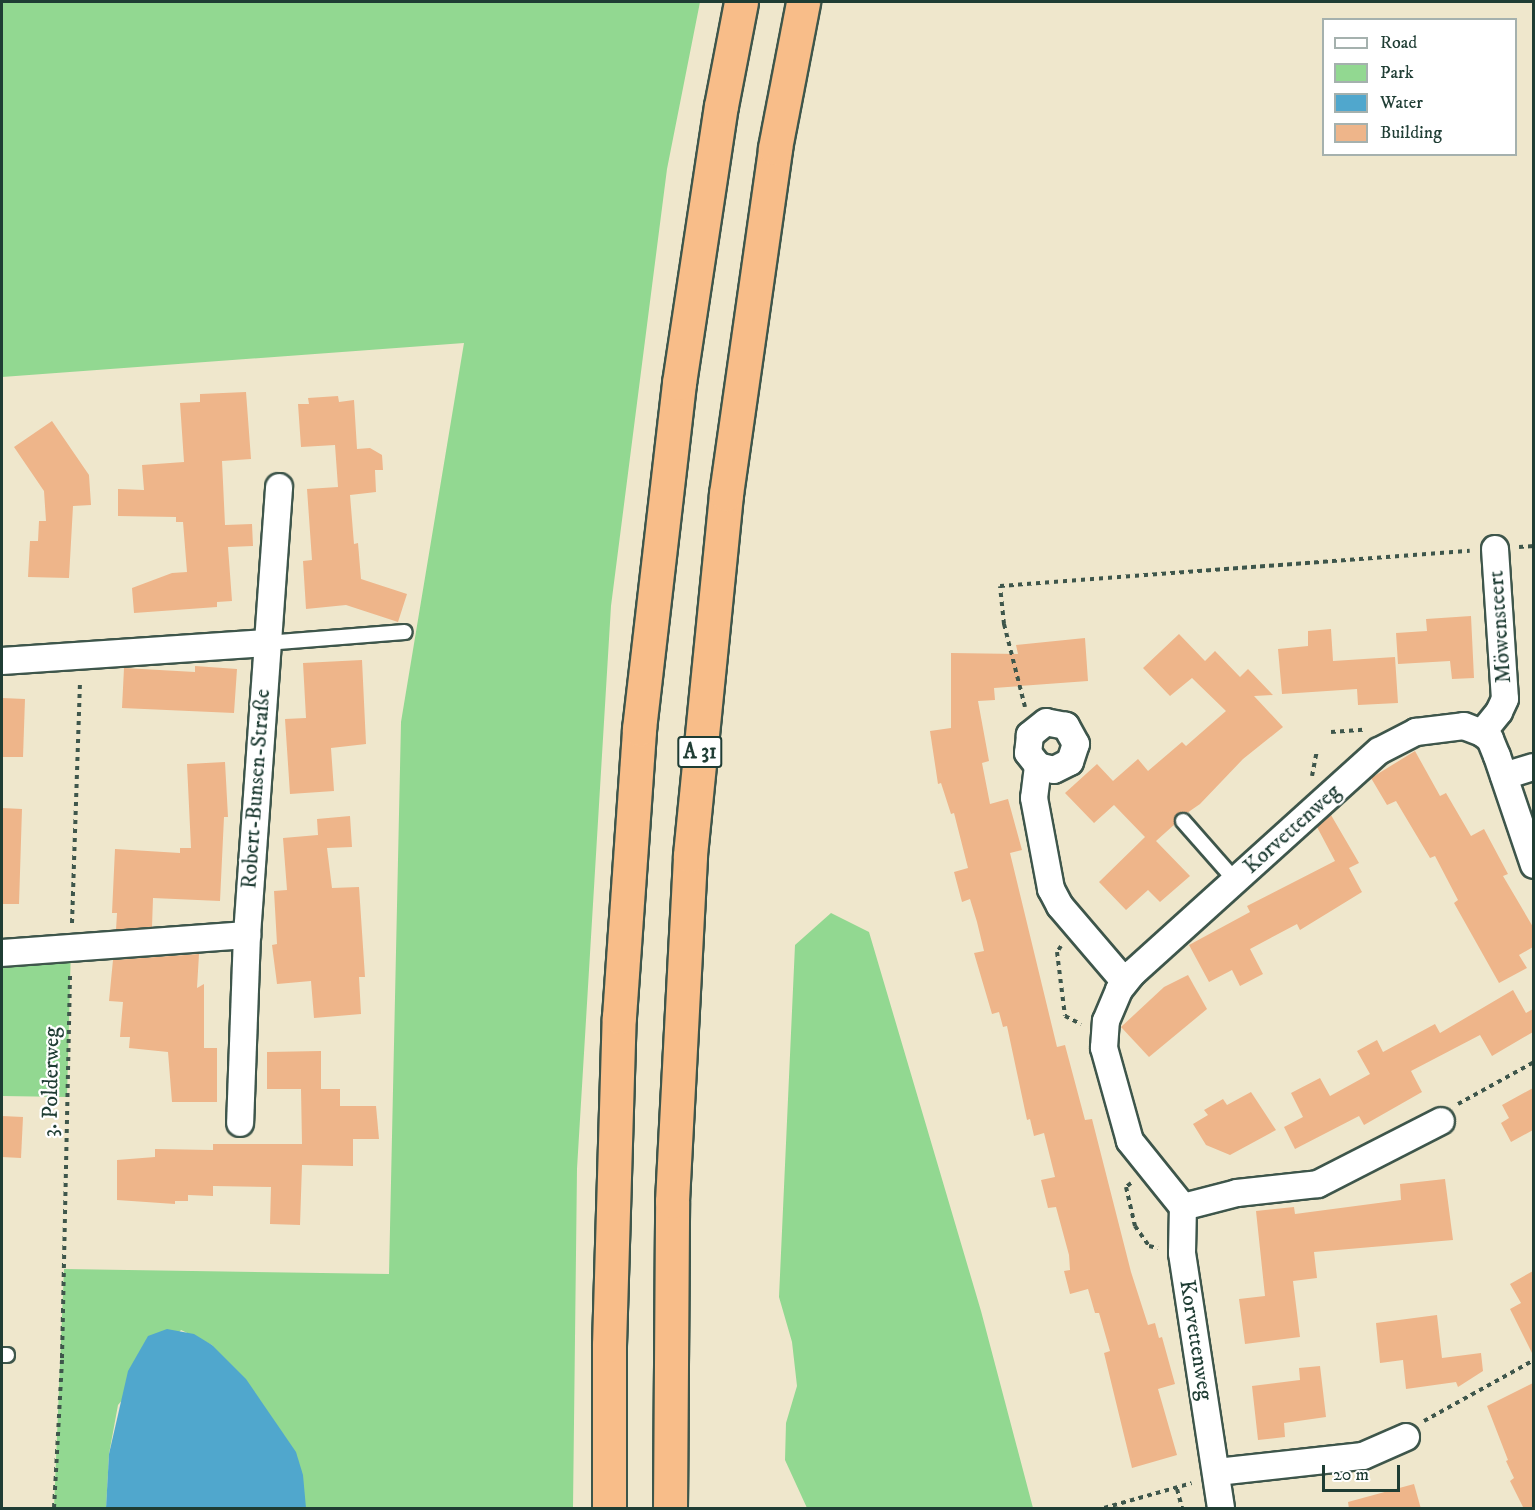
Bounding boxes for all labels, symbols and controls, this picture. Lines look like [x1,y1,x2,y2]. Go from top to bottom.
legend [1322,18,1517,156]
text: Road [1380,32,1417,54]
text: Park [1380,62,1414,84]
text: Water [1380,92,1423,114]
text: Building [1380,122,1442,144]
street label: Möwensteert [1483,570,1517,684]
street label: Robert-Bunsen-Straße [236,688,276,890]
road number: A 31 [676,734,724,770]
street label: Korvettenweg [1238,779,1346,879]
street label: 3. Polderweg [37,1027,65,1137]
street label: Korvettenweg [1173,1278,1219,1402]
scale bar [1325,1453,1403,1491]
text: 20 m [1333,1464,1369,1486]

